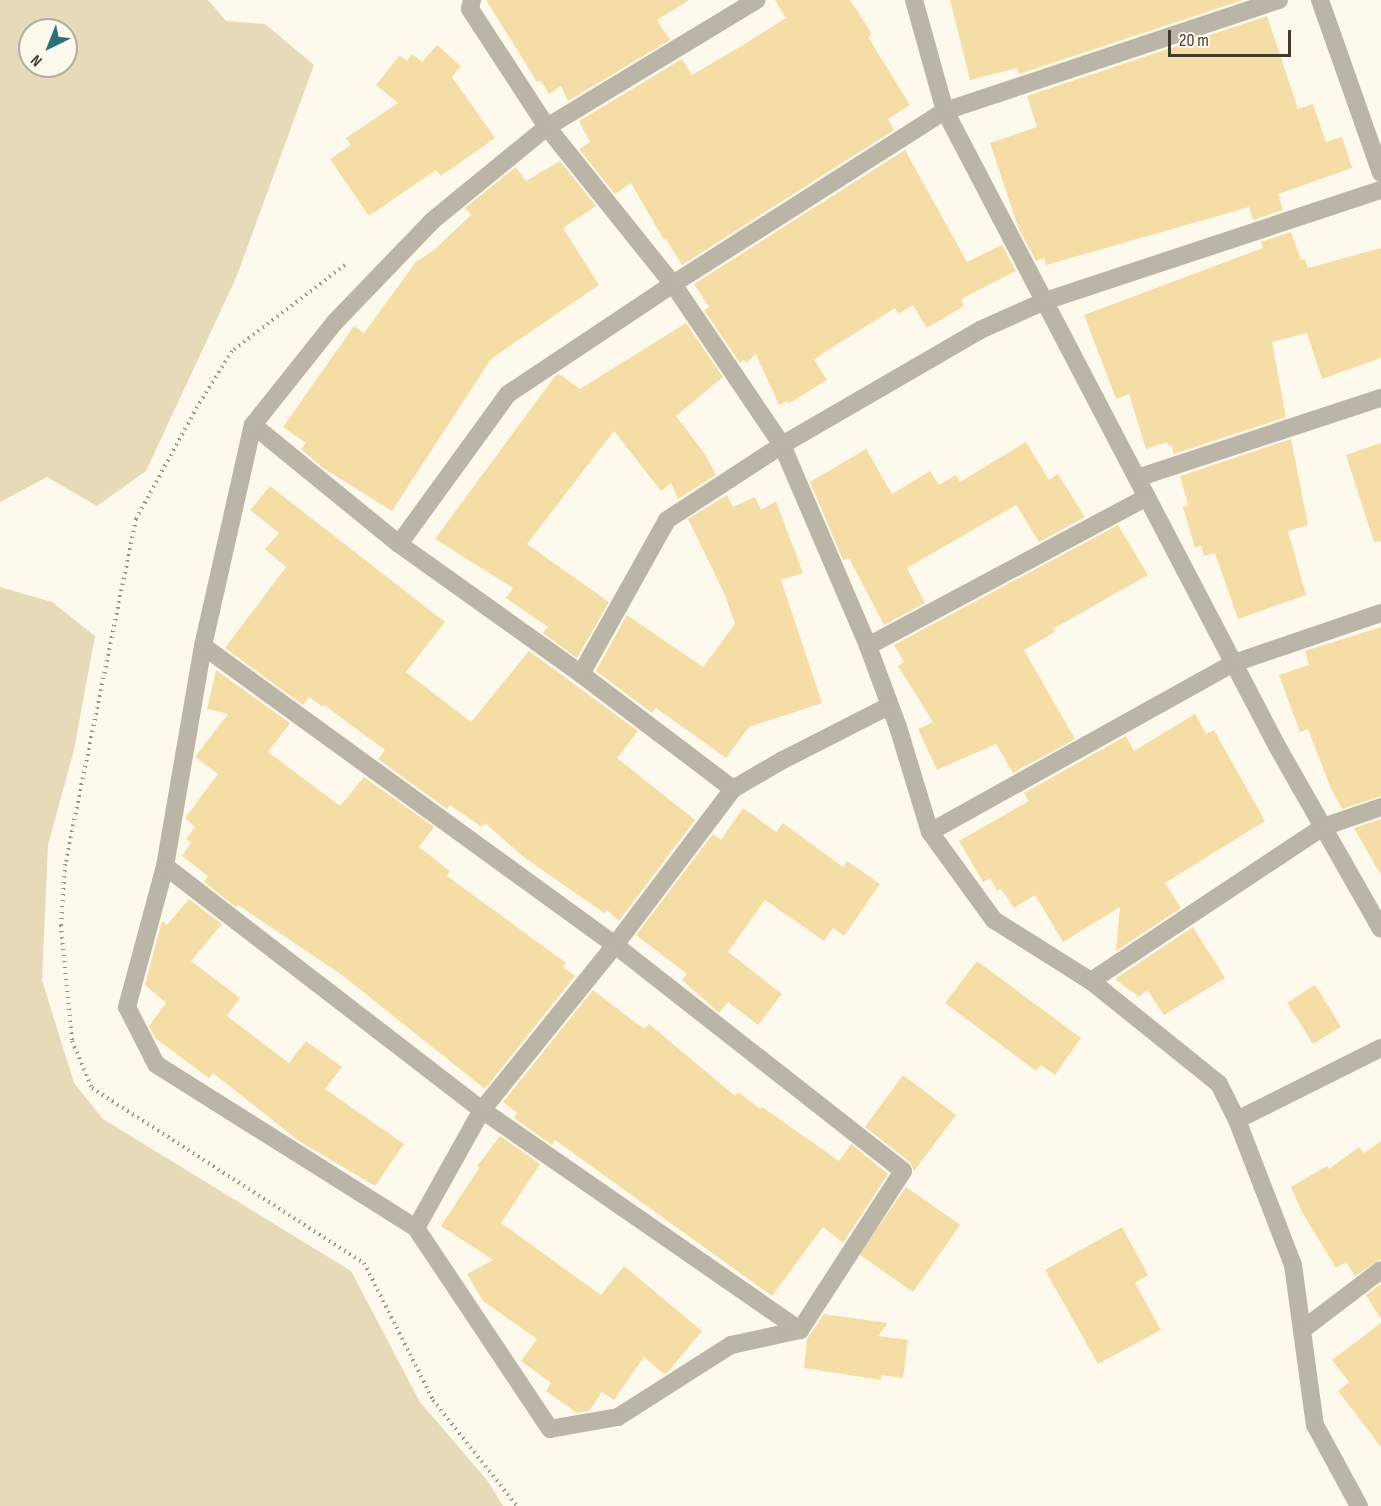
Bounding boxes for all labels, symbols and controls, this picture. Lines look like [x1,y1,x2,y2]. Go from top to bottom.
north arrow [18,18,78,78]
scale bar [1171,18,1294,56]
text: 20 m [1179,30,1209,51]
text: N [27,50,46,70]

